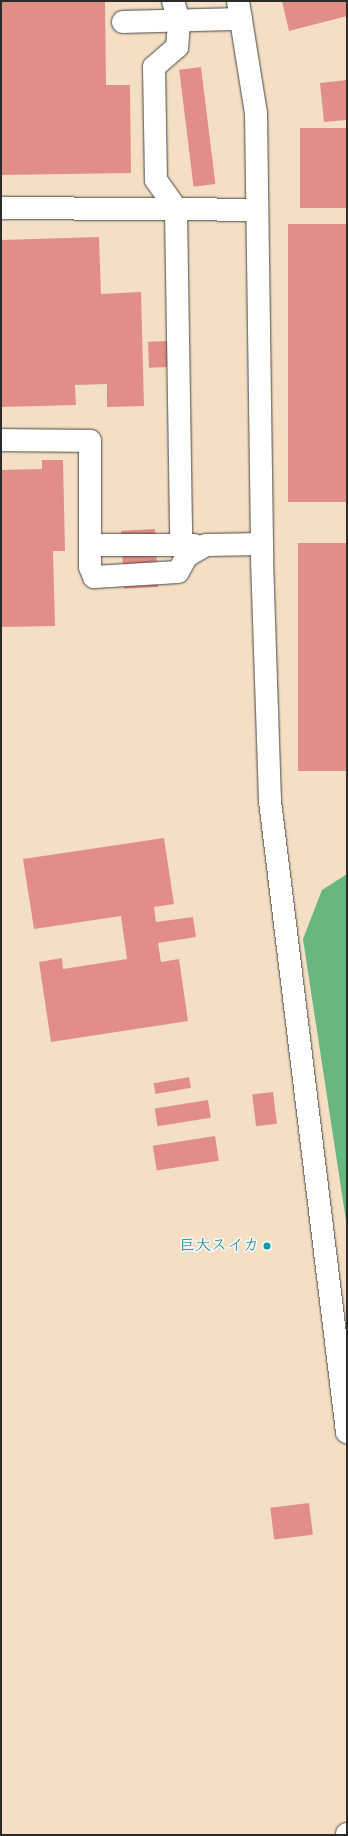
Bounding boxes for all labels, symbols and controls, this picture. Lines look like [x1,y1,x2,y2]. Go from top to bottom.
place label: 巨大スイカ [179,1236,259,1256]
marker: 巨大スイカ [262,1241,272,1251]

